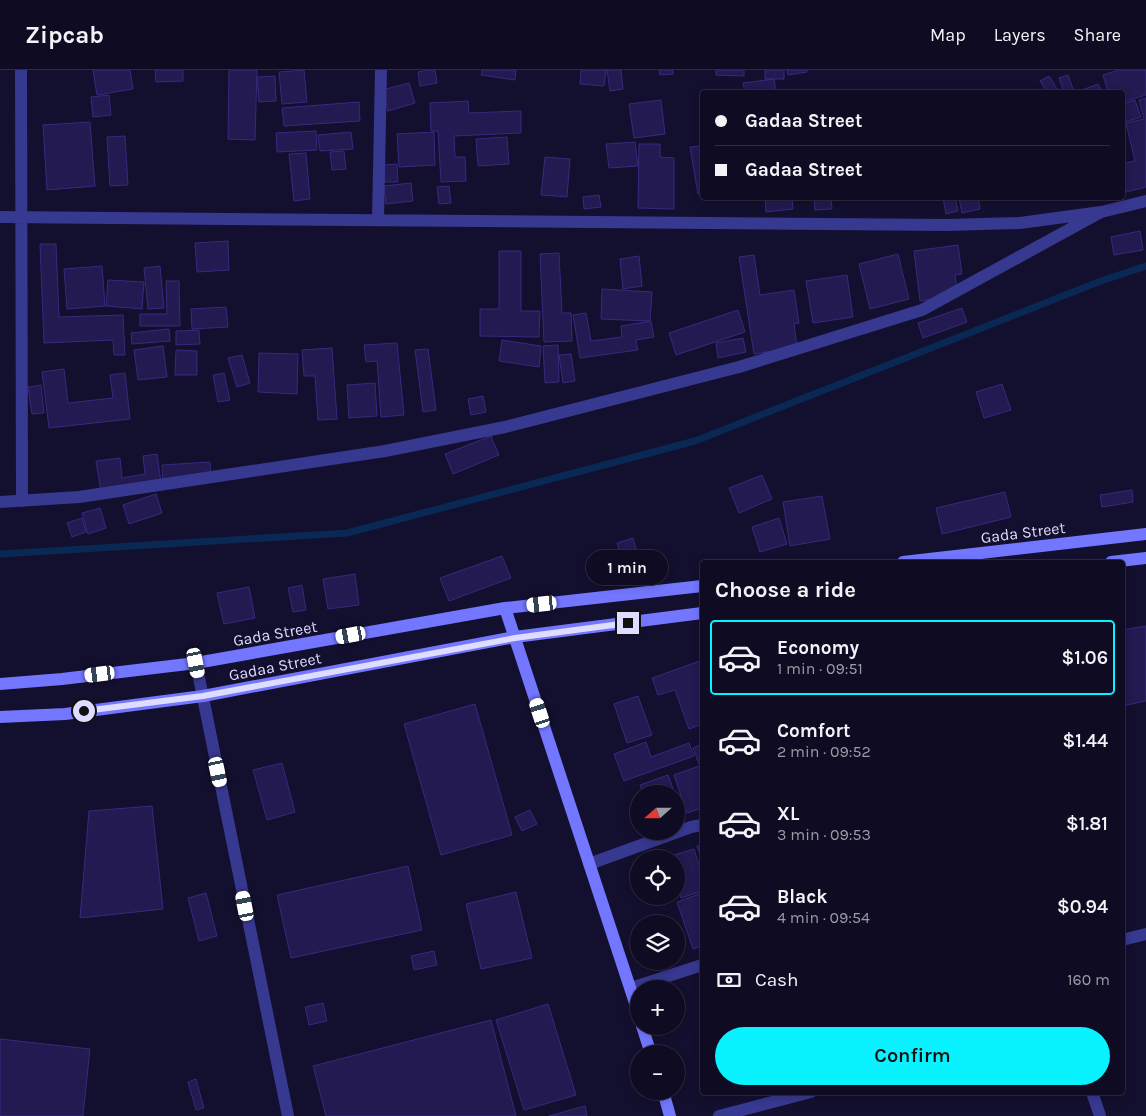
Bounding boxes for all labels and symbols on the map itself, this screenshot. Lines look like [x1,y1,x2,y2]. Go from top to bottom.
street label: Gada Street [980,518,1066,547]
callout: 1 min [587,550,669,586]
car [526,595,557,613]
route end [617,612,639,634]
street label: Gada Street [232,617,319,650]
car [334,625,367,645]
car [185,647,206,679]
street label: Gadaa Street [227,648,323,685]
car [84,665,115,683]
car [528,696,551,730]
route start [73,700,95,722]
car [207,756,228,788]
north arrow [630,785,685,840]
car [234,890,255,922]

